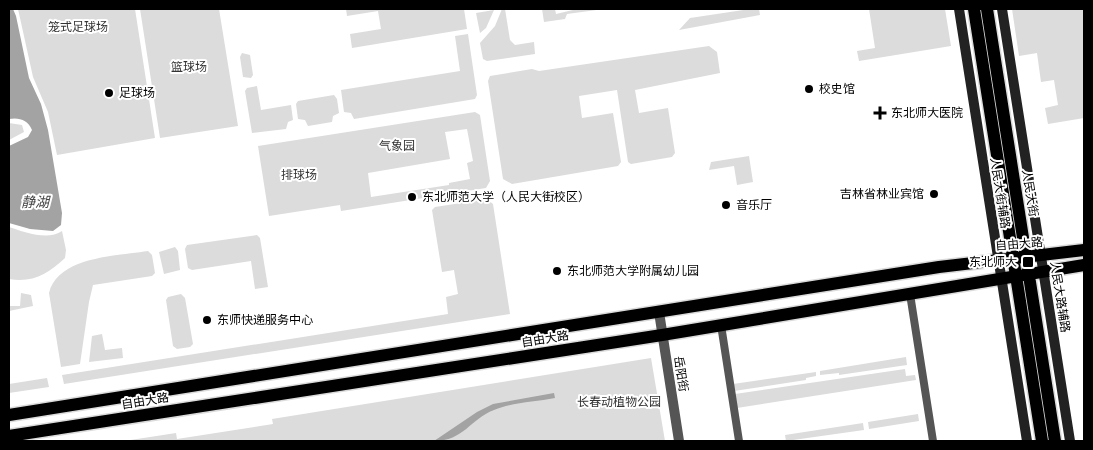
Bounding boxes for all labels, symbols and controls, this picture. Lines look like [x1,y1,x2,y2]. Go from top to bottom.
park label: 笼式足球场 [48,19,108,34]
park label: 篮球场 [171,59,207,74]
place label: 校史馆 [819,81,855,96]
marker: 校史馆 [803,83,815,95]
place label: 足球场 [119,85,155,100]
marker: 足球场 [103,87,115,99]
place label: 东北师大医院 [891,105,963,120]
marker: 东北师大医院 [873,106,887,120]
park label: 气象园 [379,138,415,153]
street label: 人民大街辅路 [987,156,1014,230]
park label: 排球场 [281,167,317,182]
street label: 人民大街 [1019,168,1042,218]
place label: 吉林省林业宾馆 [840,186,924,201]
marker: 吉林省林业宾馆 [928,188,940,200]
place label: 东北师范大学（人民大街校区） [422,189,590,204]
marker: 东北师范大学（人民大街校区） [406,191,418,203]
water label: 静湖 [21,193,51,210]
place label: 音乐厅 [736,197,772,212]
marker: 音乐厅 [720,199,732,211]
street label: 自由大路 [994,234,1044,253]
place label: 东北师大 [969,254,1017,269]
marker: 东北师大 [1021,255,1035,269]
street label: 人民大路辅路 [1047,260,1074,334]
place label: 东北师范大学附属幼儿园 [567,263,699,278]
marker: 东北师范大学附属幼儿园 [551,265,563,277]
place label: 东师快递服务中心 [217,312,313,327]
marker: 东师快递服务中心 [201,314,213,326]
street label: 自由大路 [520,327,570,350]
street label: 岳阳街 [671,355,692,393]
street label: 自由大路 [120,389,170,412]
park label: 长春动植物公园 [577,394,661,409]

